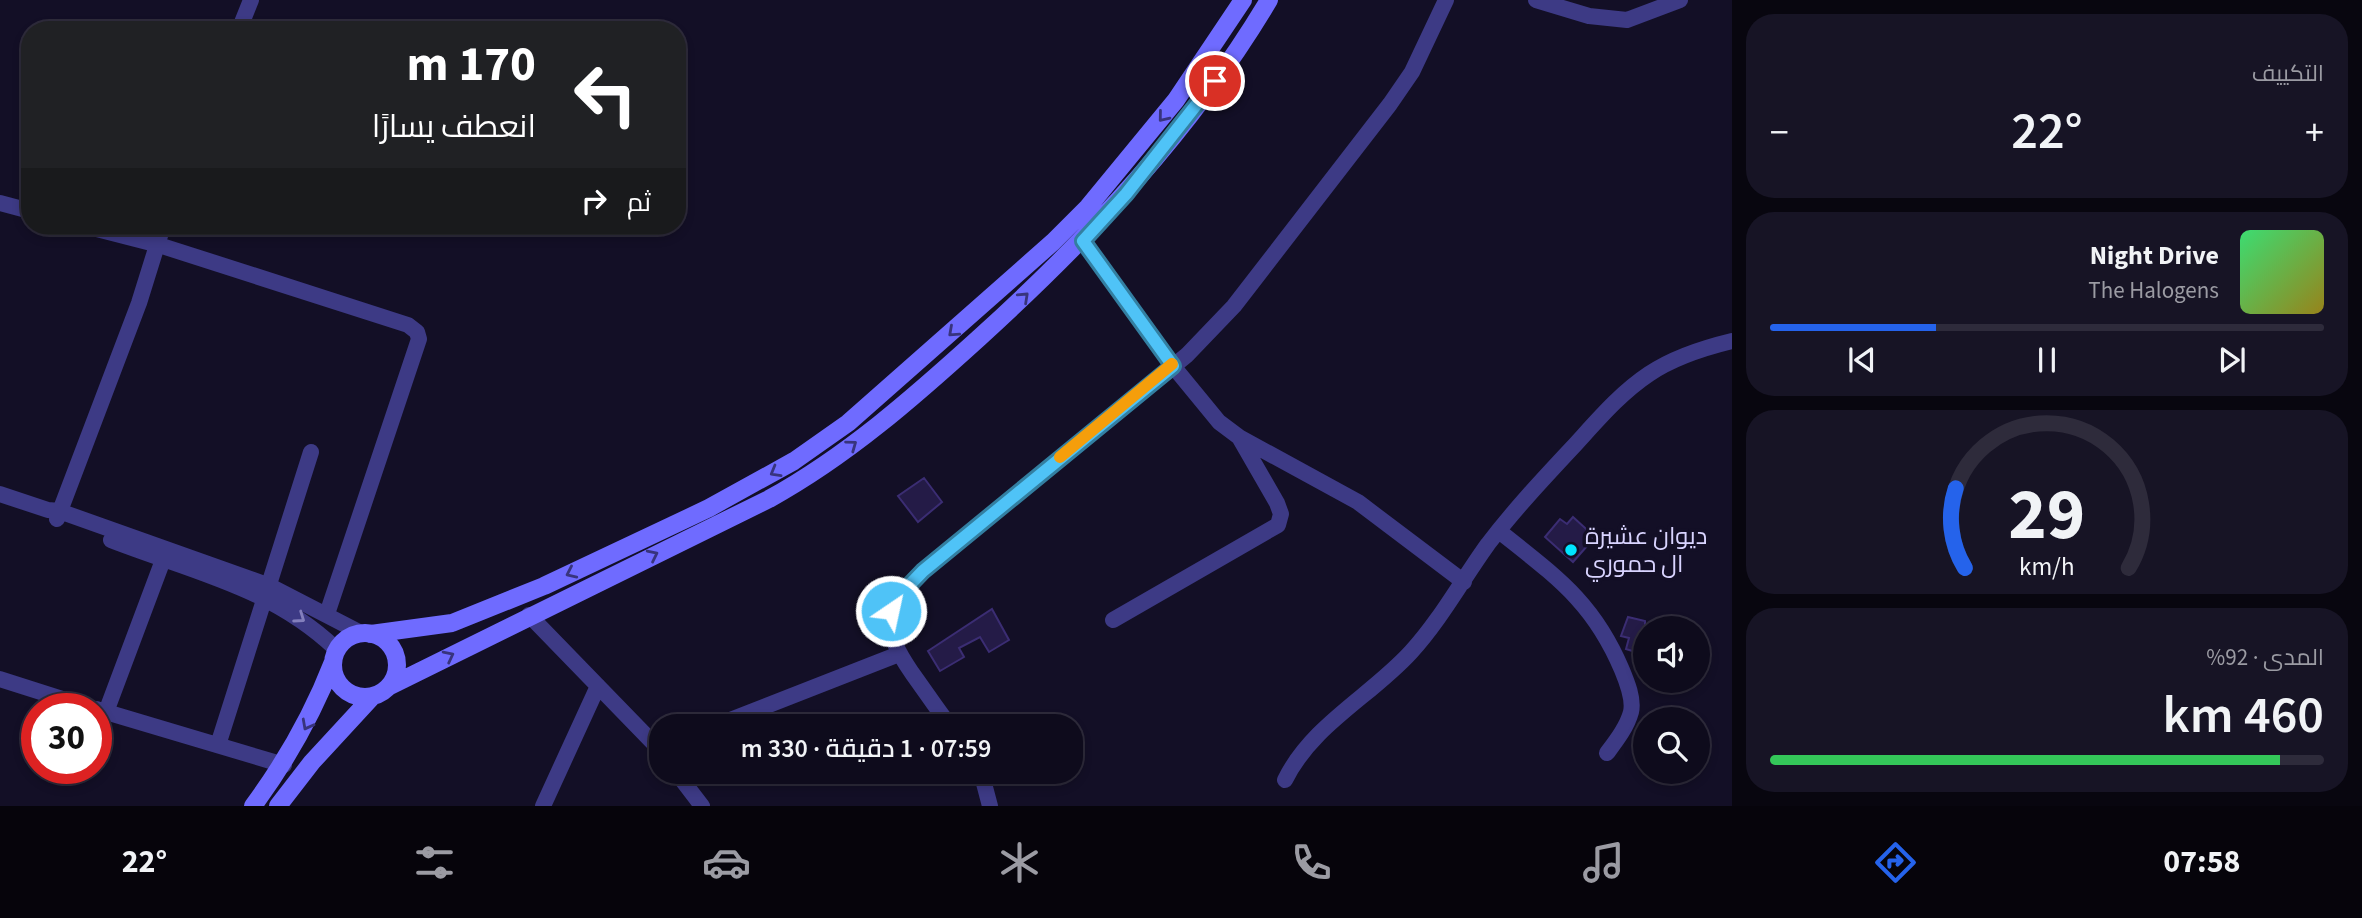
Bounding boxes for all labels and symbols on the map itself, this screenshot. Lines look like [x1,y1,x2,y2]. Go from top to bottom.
pin [1185,51,1245,111]
one-way arrow [1159,109,1172,122]
one-way arrow [1016,292,1029,305]
one-way arrow [948,323,961,336]
one-way arrow [844,441,856,453]
one-way arrow [769,464,782,477]
place label: ديوان عشيرة ال حموري [1585,519,1707,582]
marker: ديوان عشيرة ال حموري [1563,542,1579,558]
one-way arrow [646,550,658,564]
one-way arrow [566,565,578,579]
position arrow [854,574,928,648]
one-way arrow [292,610,305,622]
one-way arrow [442,651,455,665]
speed limit sign: 30 [21,693,112,784]
one-way arrow [301,718,315,730]

